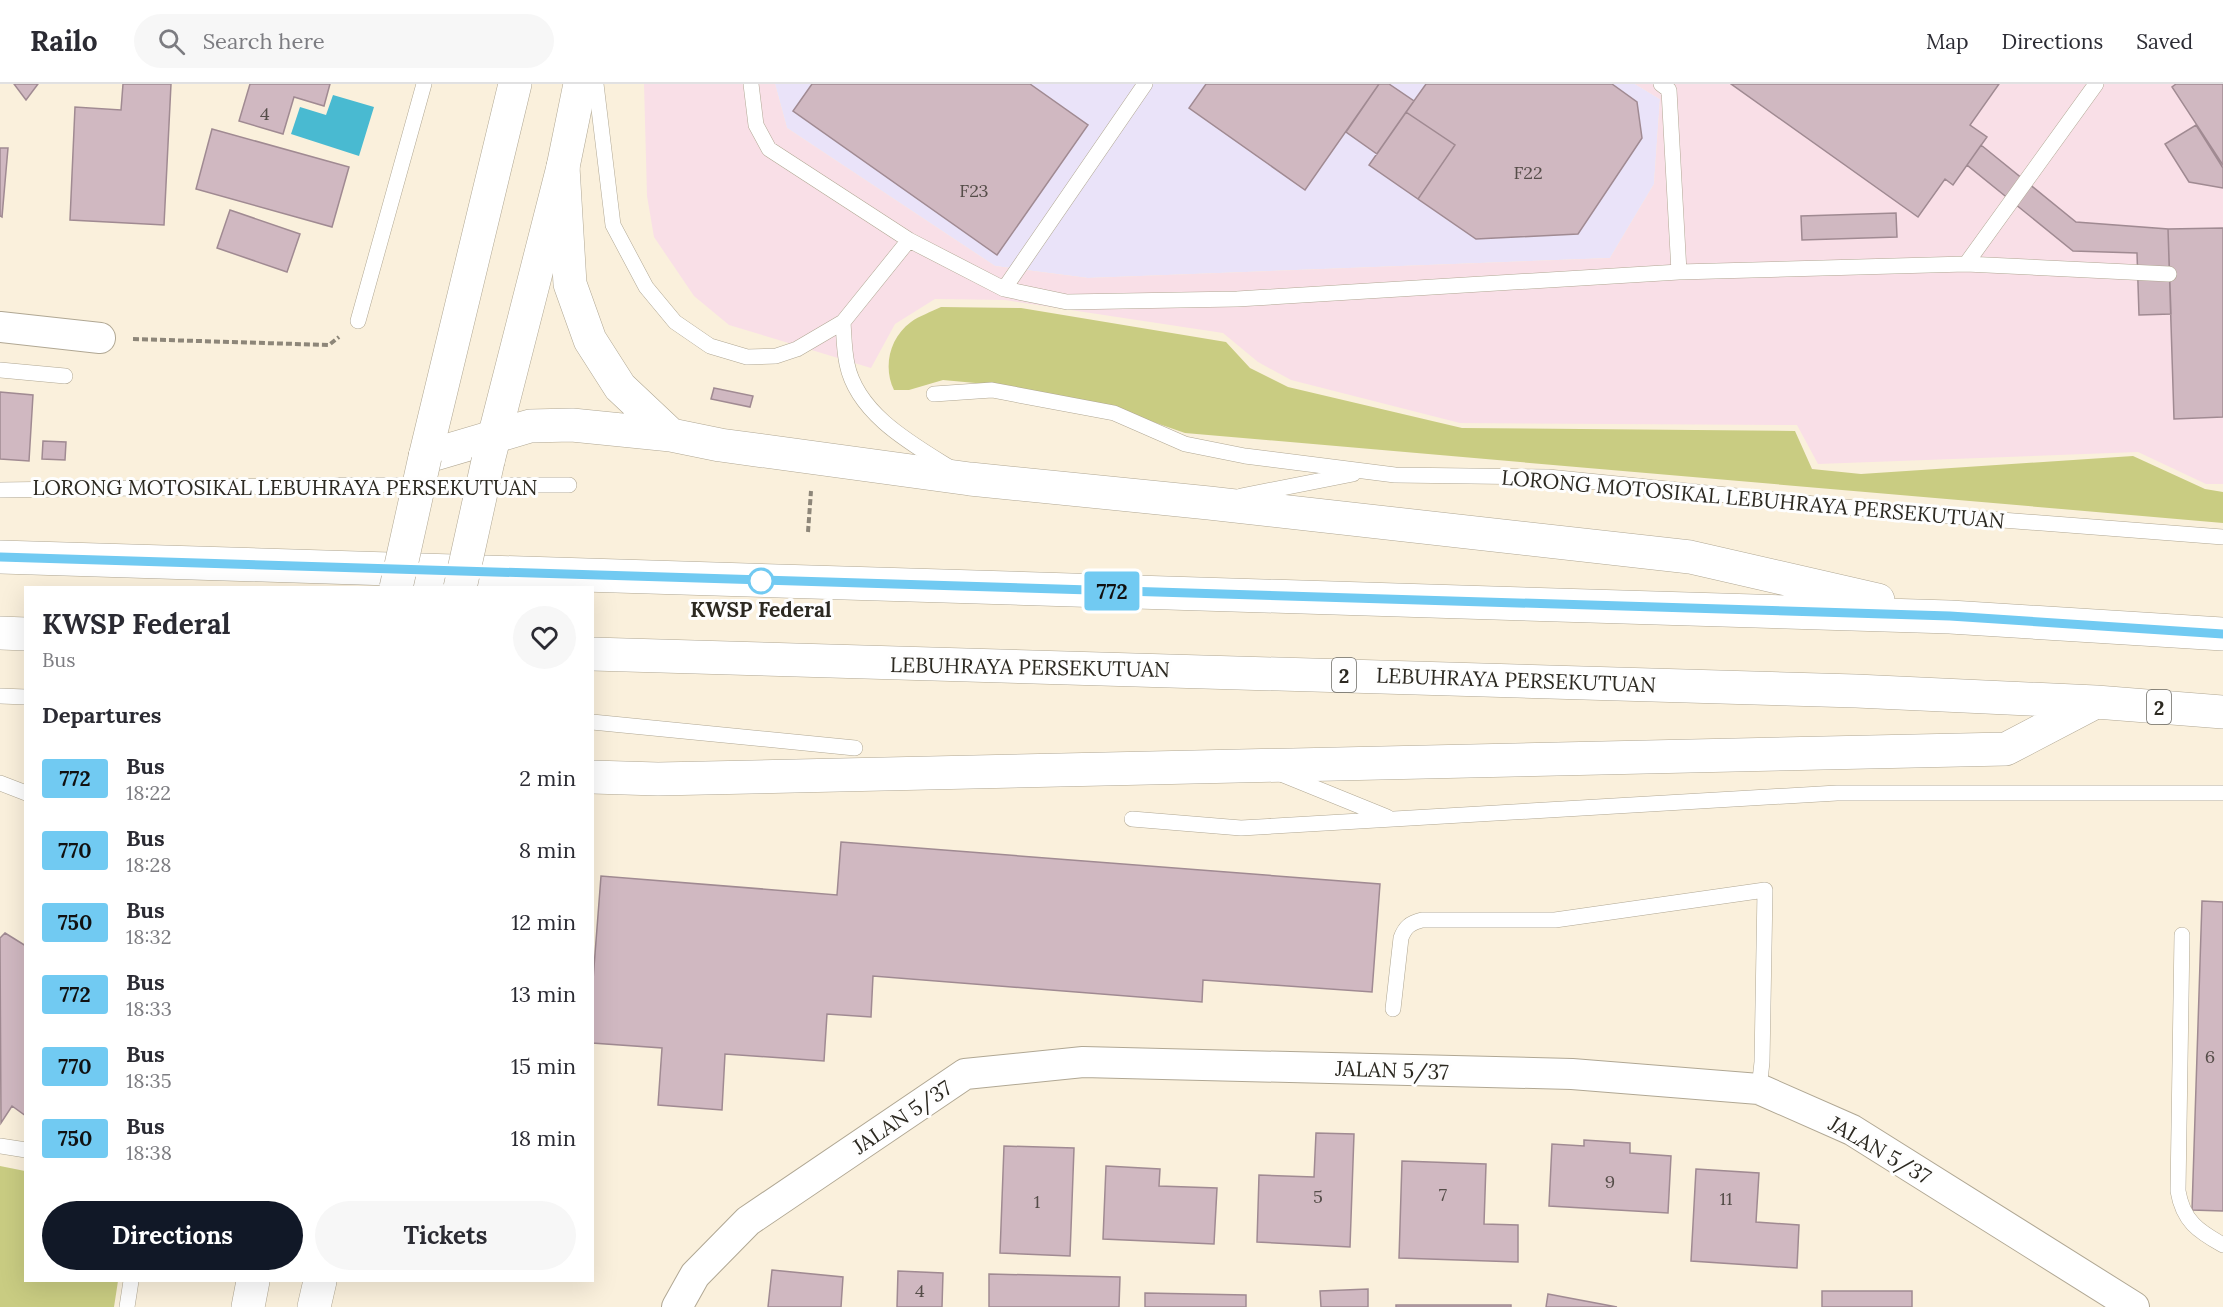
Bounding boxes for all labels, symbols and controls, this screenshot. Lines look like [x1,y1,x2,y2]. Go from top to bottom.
search box [134,14,554,68]
text: Railo [30,23,98,59]
icon: search [155,25,188,58]
text: Search here [203,27,325,55]
text: Map [1926,28,1969,55]
text: Directions [2002,28,2103,55]
text: Saved [2136,28,2193,55]
house number: 4 [260,102,270,125]
house number: F22 [1513,161,1543,184]
house number: F23 [959,179,989,202]
street label: LORONG MOTOSIKAL LEBUHRAYA PERSEKUTUAN [1500,464,2006,534]
street label: LORONG MOTOSIKAL LEBUHRAYA PERSEKUTUAN [32,474,538,501]
marker: KWSP Federal [748,568,774,594]
line badge: 772 [1078,572,1146,610]
text: 772 [1096,578,1128,605]
place label: KWSP Federal [690,596,832,623]
text: KWSP Federal [42,606,230,642]
button: heart [513,606,576,669]
text: Bus [42,647,76,672]
street label: LEBUHRAYA PERSEKUTUAN [890,651,1170,683]
road number: 2 [1332,658,1356,692]
street label: LEBUHRAYA PERSEKUTUAN [1376,662,1656,698]
road number: 2 [2147,690,2171,724]
text: Departures [42,701,161,729]
text: Bus [126,752,165,780]
text: 2 min [519,764,576,792]
text: 772 [59,765,91,792]
text: 18:22 [126,780,171,805]
text: Bus [126,824,165,852]
text: 8 min [519,836,576,864]
text: 770 [58,837,92,864]
text: 18:28 [126,852,172,877]
text: Bus [126,896,165,924]
text: 12 min [511,908,576,936]
text: 750 [58,909,92,936]
text: 18:32 [126,924,171,949]
text: Bus [126,968,165,996]
text: 13 min [511,980,576,1008]
text: 772 [59,981,91,1008]
text: 18:33 [126,996,172,1021]
text: Bus [126,1040,165,1068]
house number: 6 [2205,1045,2215,1068]
text: 15 min [511,1052,576,1080]
text: 770 [58,1053,92,1080]
street label: JALAN 5/37 [1334,1054,1450,1085]
text: 18:35 [126,1068,172,1093]
street label: JALAN 5/37 [847,1074,957,1160]
street label: JALAN 5/37 [1823,1109,1936,1190]
text: Bus [126,1112,165,1140]
text: 18 min [511,1124,576,1152]
text: 750 [58,1125,92,1152]
text: 18:38 [126,1140,172,1165]
house number: 9 [1605,1170,1615,1193]
house number: 7 [1439,1183,1447,1206]
house number: 5 [1313,1185,1323,1208]
house number: 11 [1719,1187,1733,1210]
house number: 1 [1034,1190,1040,1213]
button: Directions [42,1201,303,1270]
button: Tickets [315,1201,576,1270]
house number: 4 [915,1279,925,1302]

